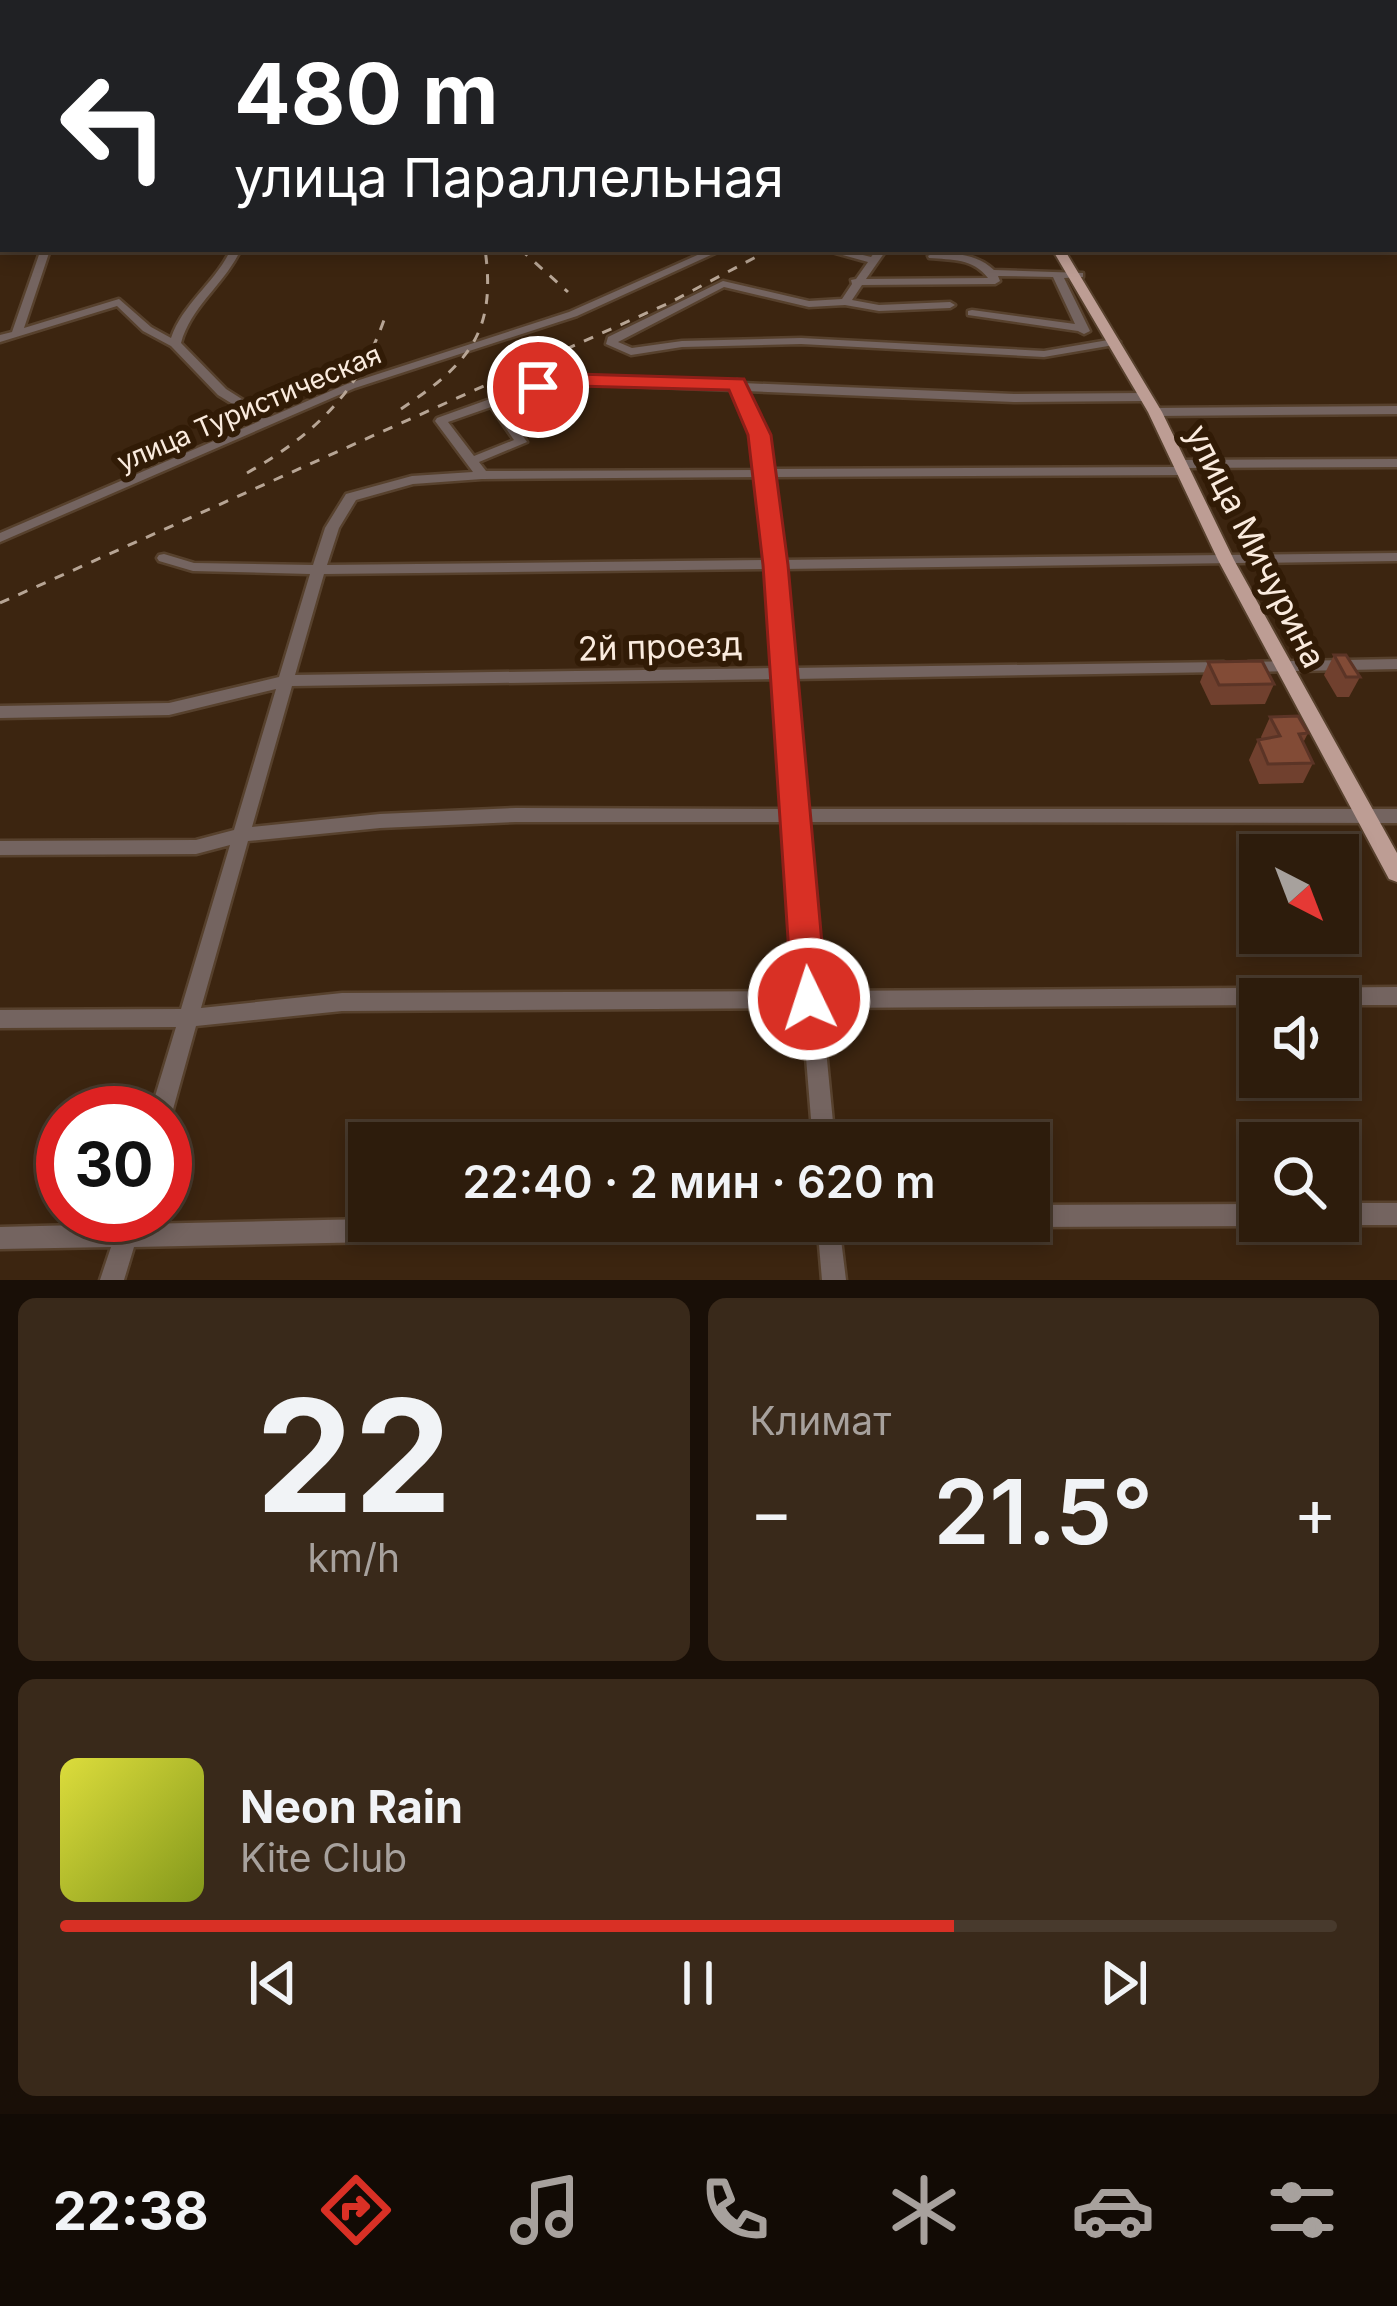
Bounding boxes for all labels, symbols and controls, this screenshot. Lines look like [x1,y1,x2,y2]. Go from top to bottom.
text: 480 m [234,43,499,144]
icon: left [36,48,192,204]
text: улица Параллельная [234,145,784,210]
pin [487,336,589,438]
street label: улица Туристическая [112,337,386,479]
icon: arrive [505,354,571,420]
street label: улица Мичурина [1178,418,1334,674]
street label: 2й проезд [577,623,743,669]
north arrow [1239,834,1359,954]
map controls [1239,834,1359,1242]
position arrow [746,936,872,1062]
button: sound [1239,978,1359,1098]
speed limit sign: 30 [36,1086,192,1242]
button: search [1239,1122,1359,1242]
text: 22:40 · 2 мин · 620 m [463,1154,935,1209]
text: 22 [255,1361,452,1550]
text: Климат [750,1397,891,1444]
text: 21.5° [933,1457,1153,1566]
text: − [750,1472,793,1552]
text: + [1293,1472,1337,1552]
text: km/h [307,1534,400,1581]
text: Neon Rain [240,1779,463,1834]
text: Kite Club [240,1834,407,1881]
icon: previous [240,1950,306,2016]
icon: pause [665,1950,731,2016]
icon: next [1091,1950,1157,2016]
icon: directions [314,2168,398,2252]
icon: music [503,2168,587,2252]
icon: phone [693,2168,777,2252]
icon: climate [882,2168,966,2252]
icon: car [1071,2168,1155,2252]
icon: filters [1260,2168,1344,2252]
text: 22:38 [53,2178,209,2243]

